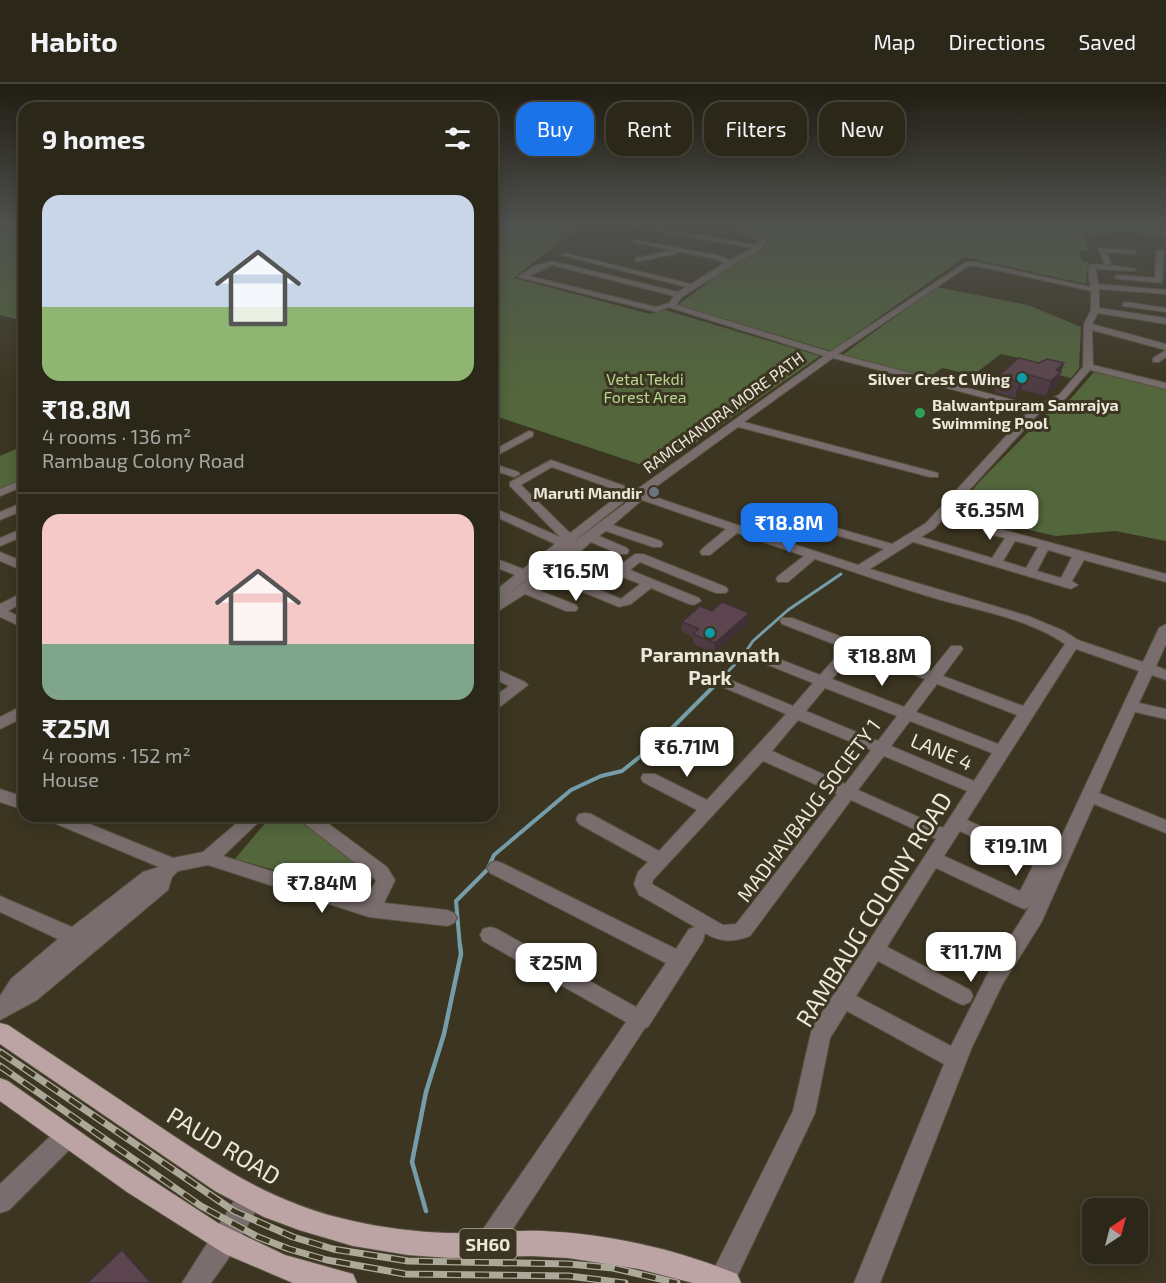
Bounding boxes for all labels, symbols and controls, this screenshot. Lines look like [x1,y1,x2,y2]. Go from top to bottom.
text: Habito [30,24,118,58]
text: Map [873,29,916,54]
text: Directions [949,29,1045,54]
text: Saved [1078,29,1136,54]
chip: Buy [516,102,594,156]
chip: Rent [606,102,692,156]
chip: Filters [704,102,807,156]
chip: New [819,102,905,156]
icon: filters [441,122,474,155]
text: 9 homes [42,123,145,154]
icon: home [204,234,312,342]
street label: RAMCHANDRA MORE PATH [639,347,807,477]
park label: Vetal Tekdi Forest Area [603,369,687,406]
place label: Silver Crest C Wing [868,369,1011,388]
marker: Silver Crest C Wing [1015,371,1029,385]
text: ₹18.8M [42,393,131,424]
place label: Balwantpuram Samrajya Swimming Pool [932,395,1119,432]
marker: Balwantpuram Samrajya Swimming Pool [913,406,927,420]
text: 4 rooms · 136 m² [42,424,191,448]
text: Rambaug Colony Road [42,448,245,472]
place label: Maruti Mandir [533,483,642,502]
marker: Maruti Mandir [647,485,661,499]
pin: ₹6.35M [941,490,1039,541]
text: ₹6.35M [955,497,1025,521]
pin: ₹18.8M [740,503,838,554]
text: ₹18.8M [755,510,823,534]
pin: ₹16.5M [527,551,625,602]
icon: home [204,553,312,661]
text: ₹16.5M [543,558,609,582]
marker: Paramnavnath Park [703,626,717,640]
pin: ₹18.8M [833,636,931,687]
place label: Paramnavnath Park [640,642,780,689]
text: ₹18.8M [848,643,916,667]
text: ₹25M [42,712,111,743]
street label: MADHAVBAUG SOCIETY 1 [731,714,885,906]
pin: ₹6.71M [638,727,736,778]
street label: LANE 4 [907,727,977,775]
text: ₹6.71M [654,734,720,758]
text: 4 rooms · 152 m² [42,743,191,767]
text: House [42,767,99,791]
street label: RAMBAUG COLONY ROAD [789,786,957,1032]
pin: ₹19.1M [967,826,1065,877]
text: ₹19.1M [984,833,1048,857]
pin: ₹7.84M [273,863,371,914]
text: ₹7.84M [287,870,357,894]
pin: ₹11.7M [922,932,1020,983]
text: ₹11.7M [940,939,1002,963]
pin: ₹25M [520,943,592,994]
text: ₹25M [530,950,582,974]
street label: PAUD ROAD [162,1100,286,1190]
north arrow [1082,1198,1148,1264]
map controls [1082,1198,1148,1264]
road number: SH60 [460,1229,516,1259]

